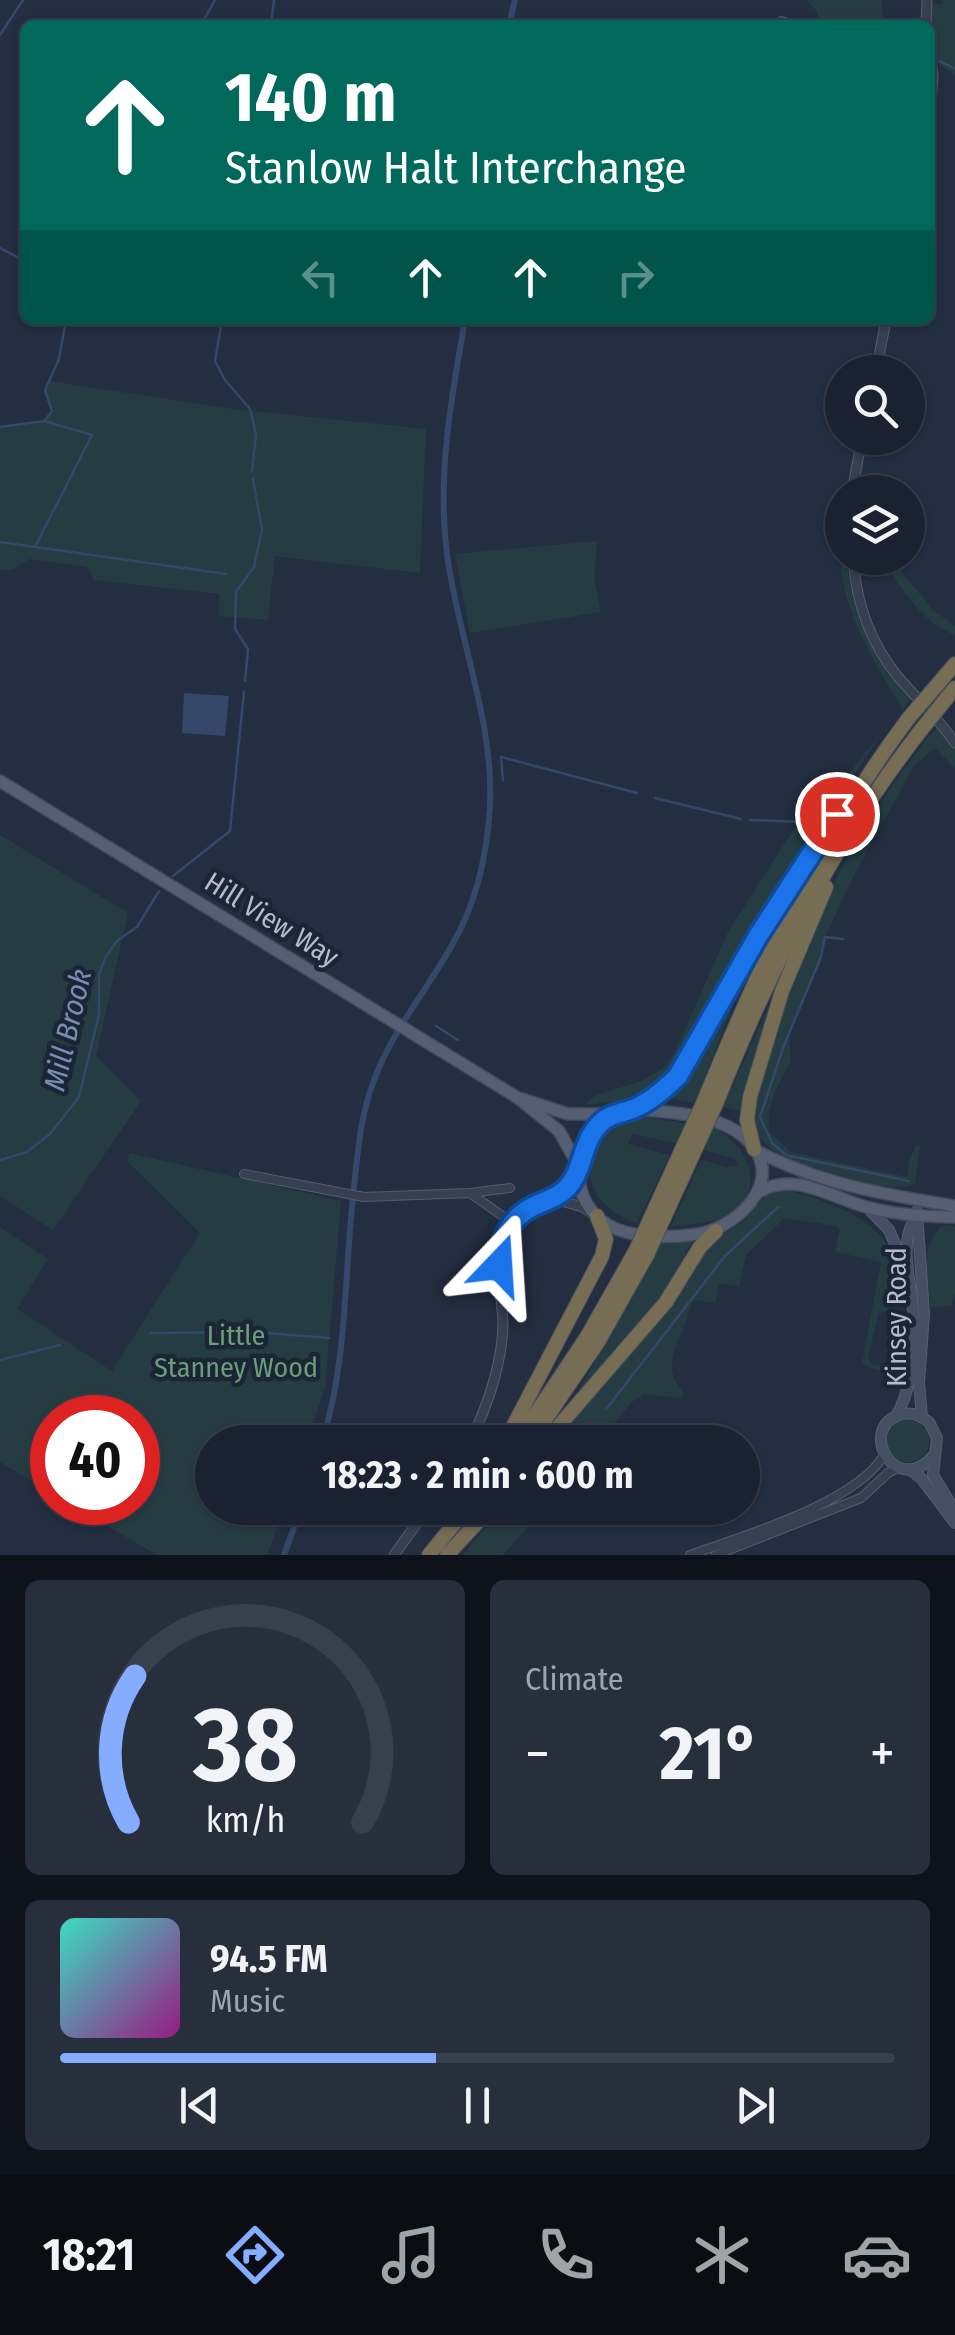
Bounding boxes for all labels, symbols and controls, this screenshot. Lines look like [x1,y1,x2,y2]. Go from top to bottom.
text: 140 m [225,56,397,140]
icon: ahead [60,60,190,190]
text: Stanlow Halt Interchange [225,141,687,195]
icon: left [293,250,348,305]
icon: ahead [398,250,453,305]
icon: ahead [503,250,558,305]
icon: right [608,250,663,305]
map controls [825,355,925,575]
button: search [825,355,925,455]
button: layers [825,475,925,575]
pin [795,772,880,857]
icon: arrive [810,787,865,842]
street label: Hill View Way [199,865,345,974]
water label: Mill Brook [37,966,99,1094]
position arrow [447,1213,551,1317]
street label: Kinsey Road [880,1247,913,1387]
park label: Little Stanney Wood [154,1319,318,1384]
speed limit sign: 40 [30,1395,160,1525]
text: 18:23 · 2 min · 600 m [322,1452,633,1498]
text: Climate [525,1660,624,1698]
text: 38 [192,1683,297,1808]
text: 21° [660,1709,760,1799]
text: − [525,1721,550,1787]
text: + [870,1721,895,1787]
text: km/h [205,1799,285,1841]
text: 94.5 FM [210,1936,328,1982]
text: Music [210,1982,285,2020]
icon: previous [172,2078,227,2133]
icon: pause [450,2078,505,2133]
icon: next [728,2078,783,2133]
icon: directions [220,2220,290,2290]
icon: music [376,2220,446,2290]
icon: phone [531,2220,601,2290]
icon: climate [687,2220,757,2290]
icon: car [842,2220,912,2290]
text: 18:21 [43,2228,135,2282]

